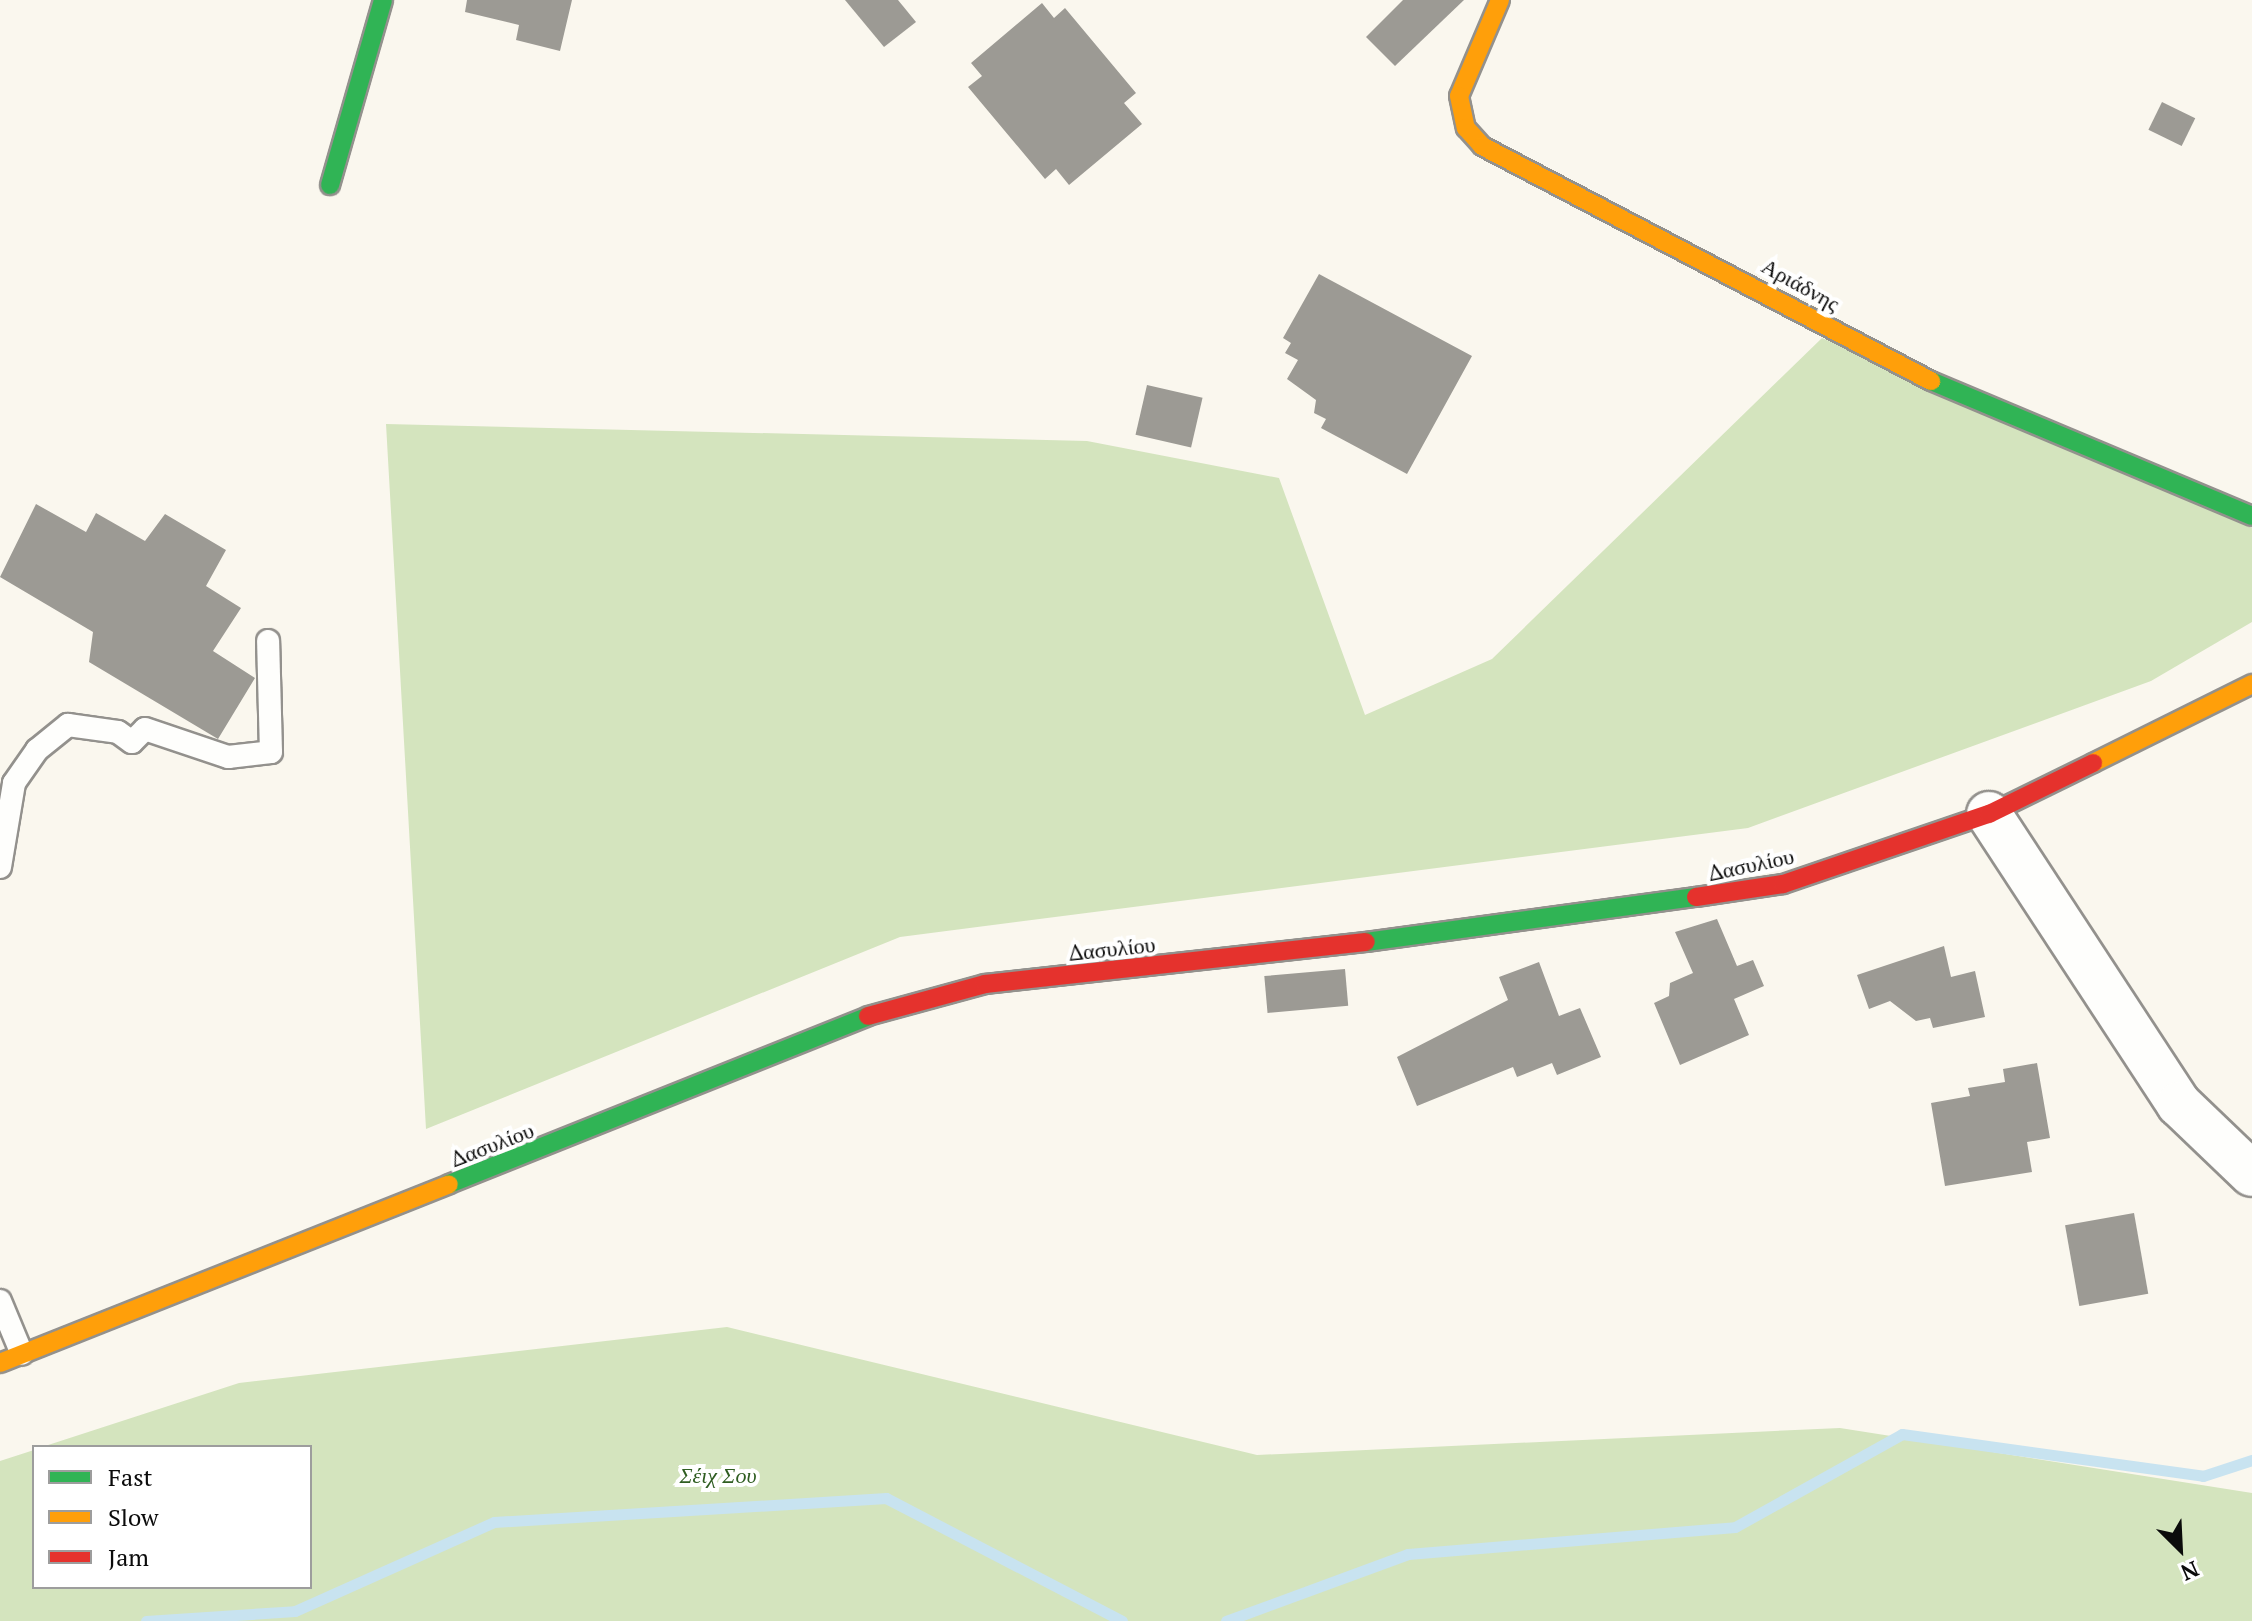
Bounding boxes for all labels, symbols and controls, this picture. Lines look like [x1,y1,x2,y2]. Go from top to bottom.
street label: Αριάδνης [1757,252,1845,316]
street label: Δασυλίου [1706,842,1796,886]
street label: Δασυλίου [1067,930,1157,966]
street label: Δασυλίου [447,1116,537,1172]
legend [32,1445,312,1589]
text: Fast [108,1461,152,1493]
park label: Σέιχ Σου [679,1462,757,1488]
text: Slow [108,1501,159,1533]
north arrow [2140,1509,2220,1589]
text: Jam [108,1541,149,1573]
text: N [2176,1555,2203,1588]

